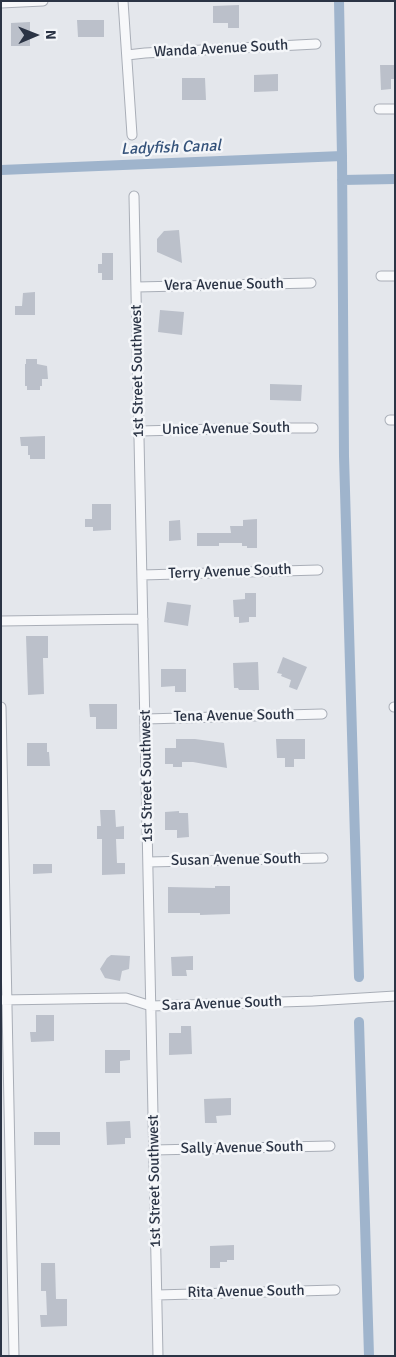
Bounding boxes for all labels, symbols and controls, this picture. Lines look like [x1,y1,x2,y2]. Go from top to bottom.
north arrow [10,10,60,60]
text: N [42,30,59,40]
street label: Wanda Avenue South [153,36,289,62]
water label: Ladyfish Canal [121,137,221,159]
street label: Vera Avenue South [164,275,284,295]
street label: 1st Street Southwest [128,304,148,438]
street label: Unice Avenue South [162,419,290,439]
street label: Terry Avenue South [168,561,292,583]
street label: Tena Avenue South [174,706,294,726]
street label: 1st Street Southwest [137,709,157,843]
street label: Susan Avenue South [171,850,301,870]
street label: Sara Avenue South [162,993,282,1015]
street label: 1st Street Southwest [145,1114,165,1248]
street label: Sally Avenue South [181,1138,303,1158]
street label: Rita Avenue South [187,1282,305,1302]

